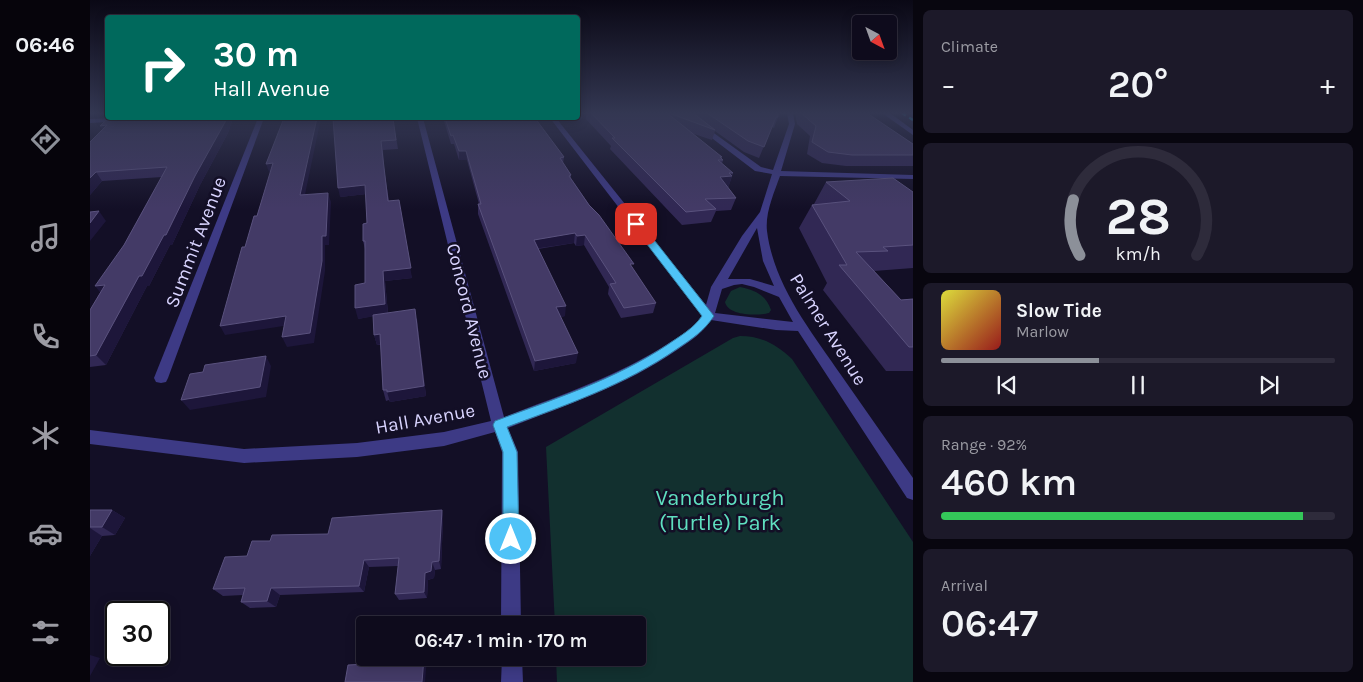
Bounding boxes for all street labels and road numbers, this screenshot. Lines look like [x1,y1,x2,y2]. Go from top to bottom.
street label: Summit Avenue [161,174,231,311]
street label: Concord Avenue [442,241,496,381]
street label: Palmer Avenue [785,270,871,390]
street label: Hall Avenue [374,399,477,439]

